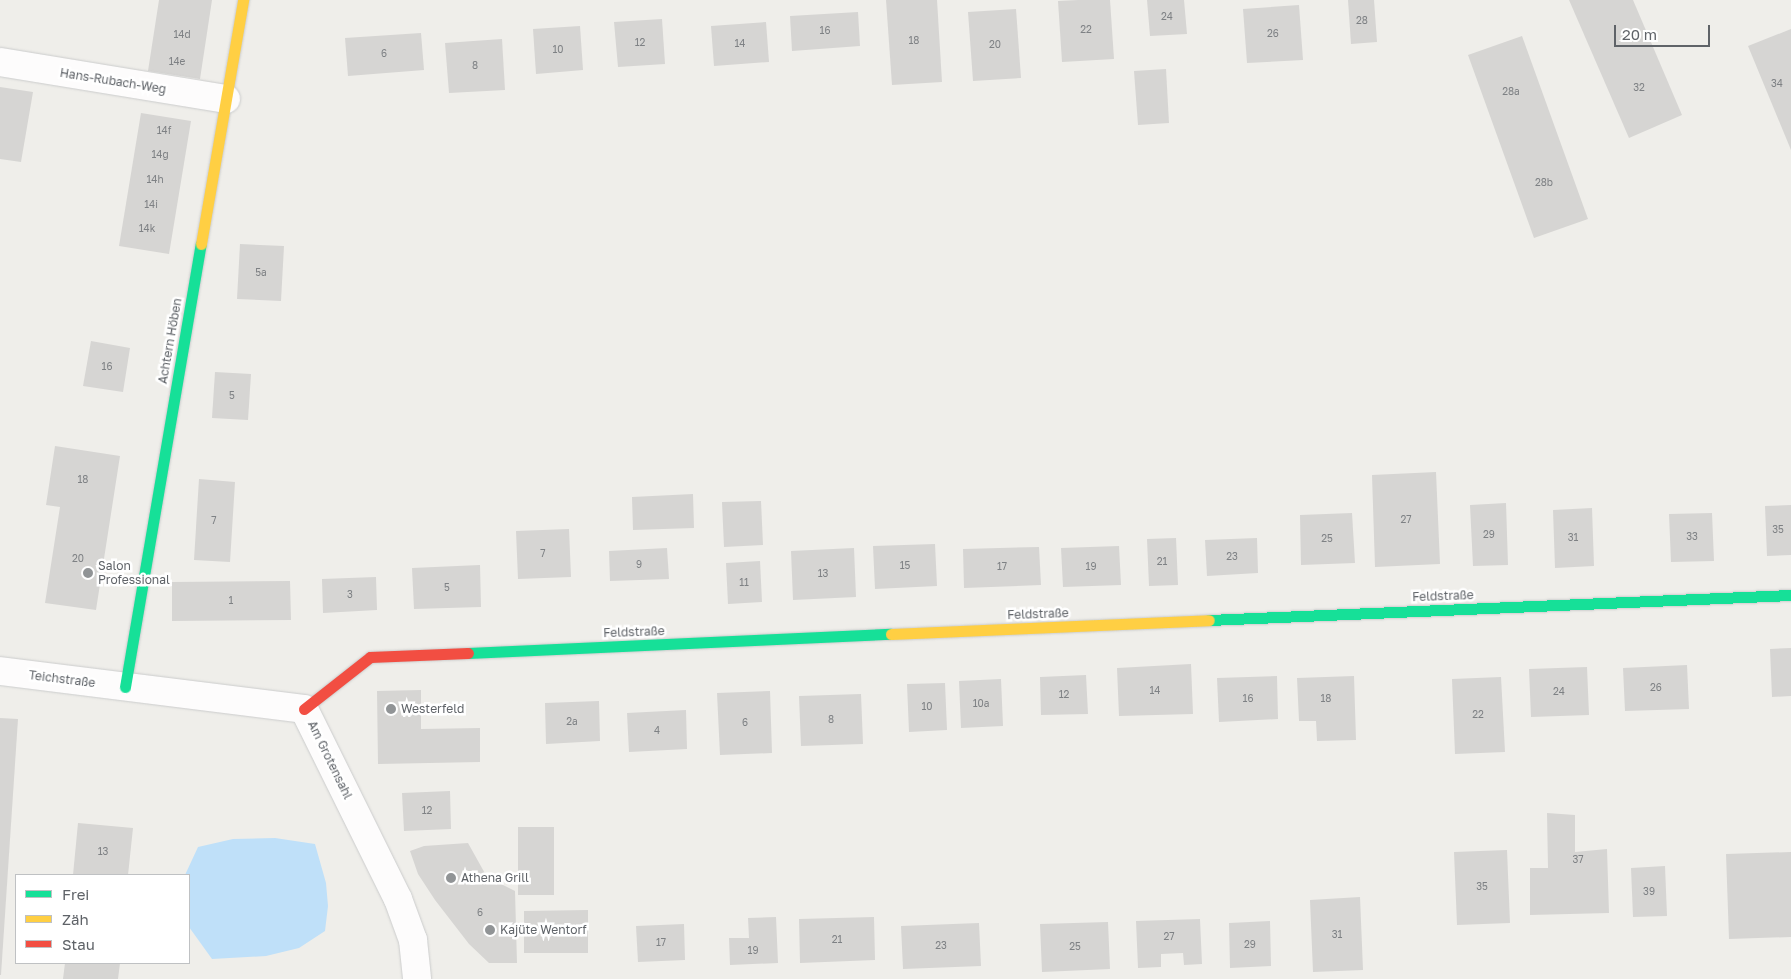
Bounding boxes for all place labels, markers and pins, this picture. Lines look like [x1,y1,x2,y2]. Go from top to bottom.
place label: Salon Professional [98,559,170,587]
marker: Salon Professional [82,567,94,579]
place label: Westerfeld [401,702,464,716]
marker: Westerfeld [385,703,397,715]
place label: Athena Grill [461,871,529,885]
marker: Athena Grill [445,872,457,884]
place label: Kajüte Wentorf [500,923,587,937]
marker: Kajüte Wentorf [484,924,496,936]

